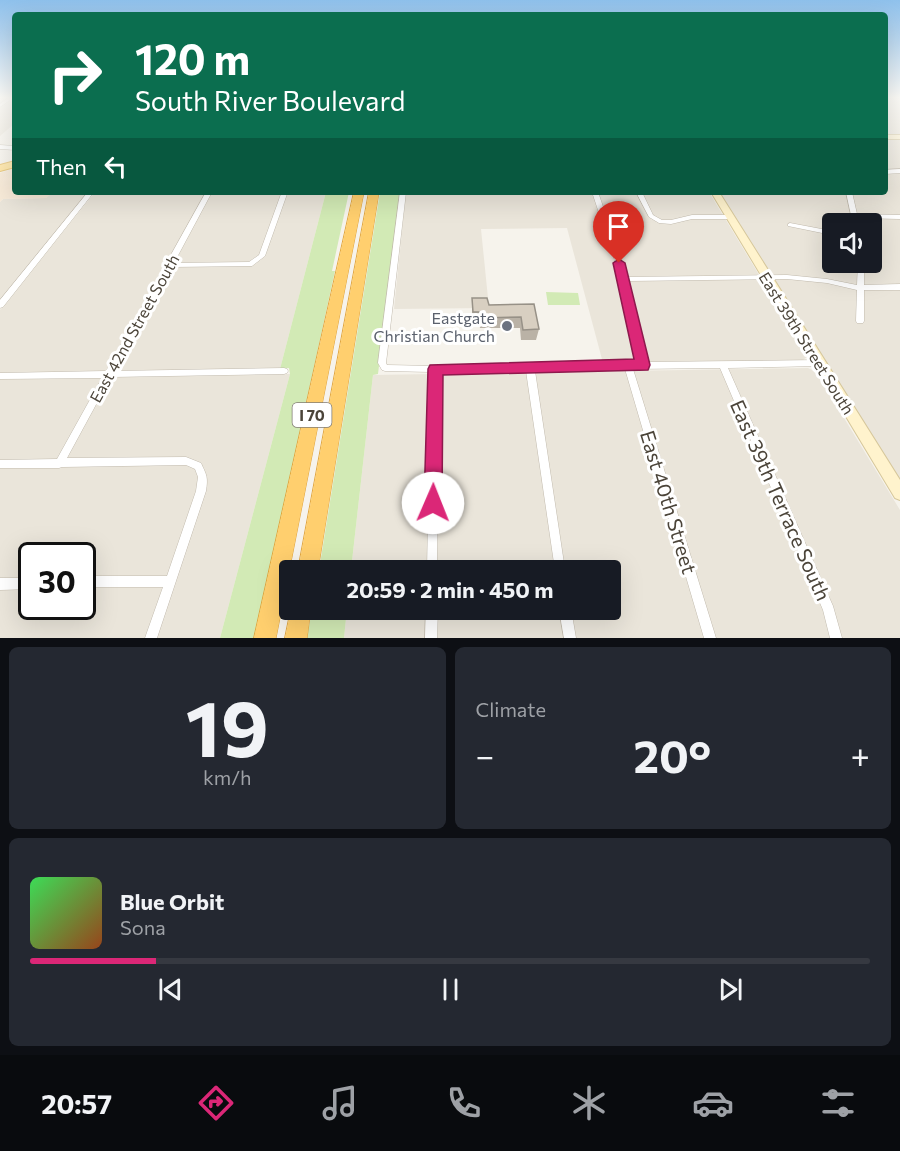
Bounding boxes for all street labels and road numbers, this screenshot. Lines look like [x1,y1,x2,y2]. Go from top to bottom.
street label: East 42nd Street South [85,251,183,405]
street label: East 39th Street South [755,268,859,418]
street label: East 39th Terrace South [726,396,836,604]
road number: I 70 [292,403,332,427]
street label: East 40th Street [636,427,702,577]

